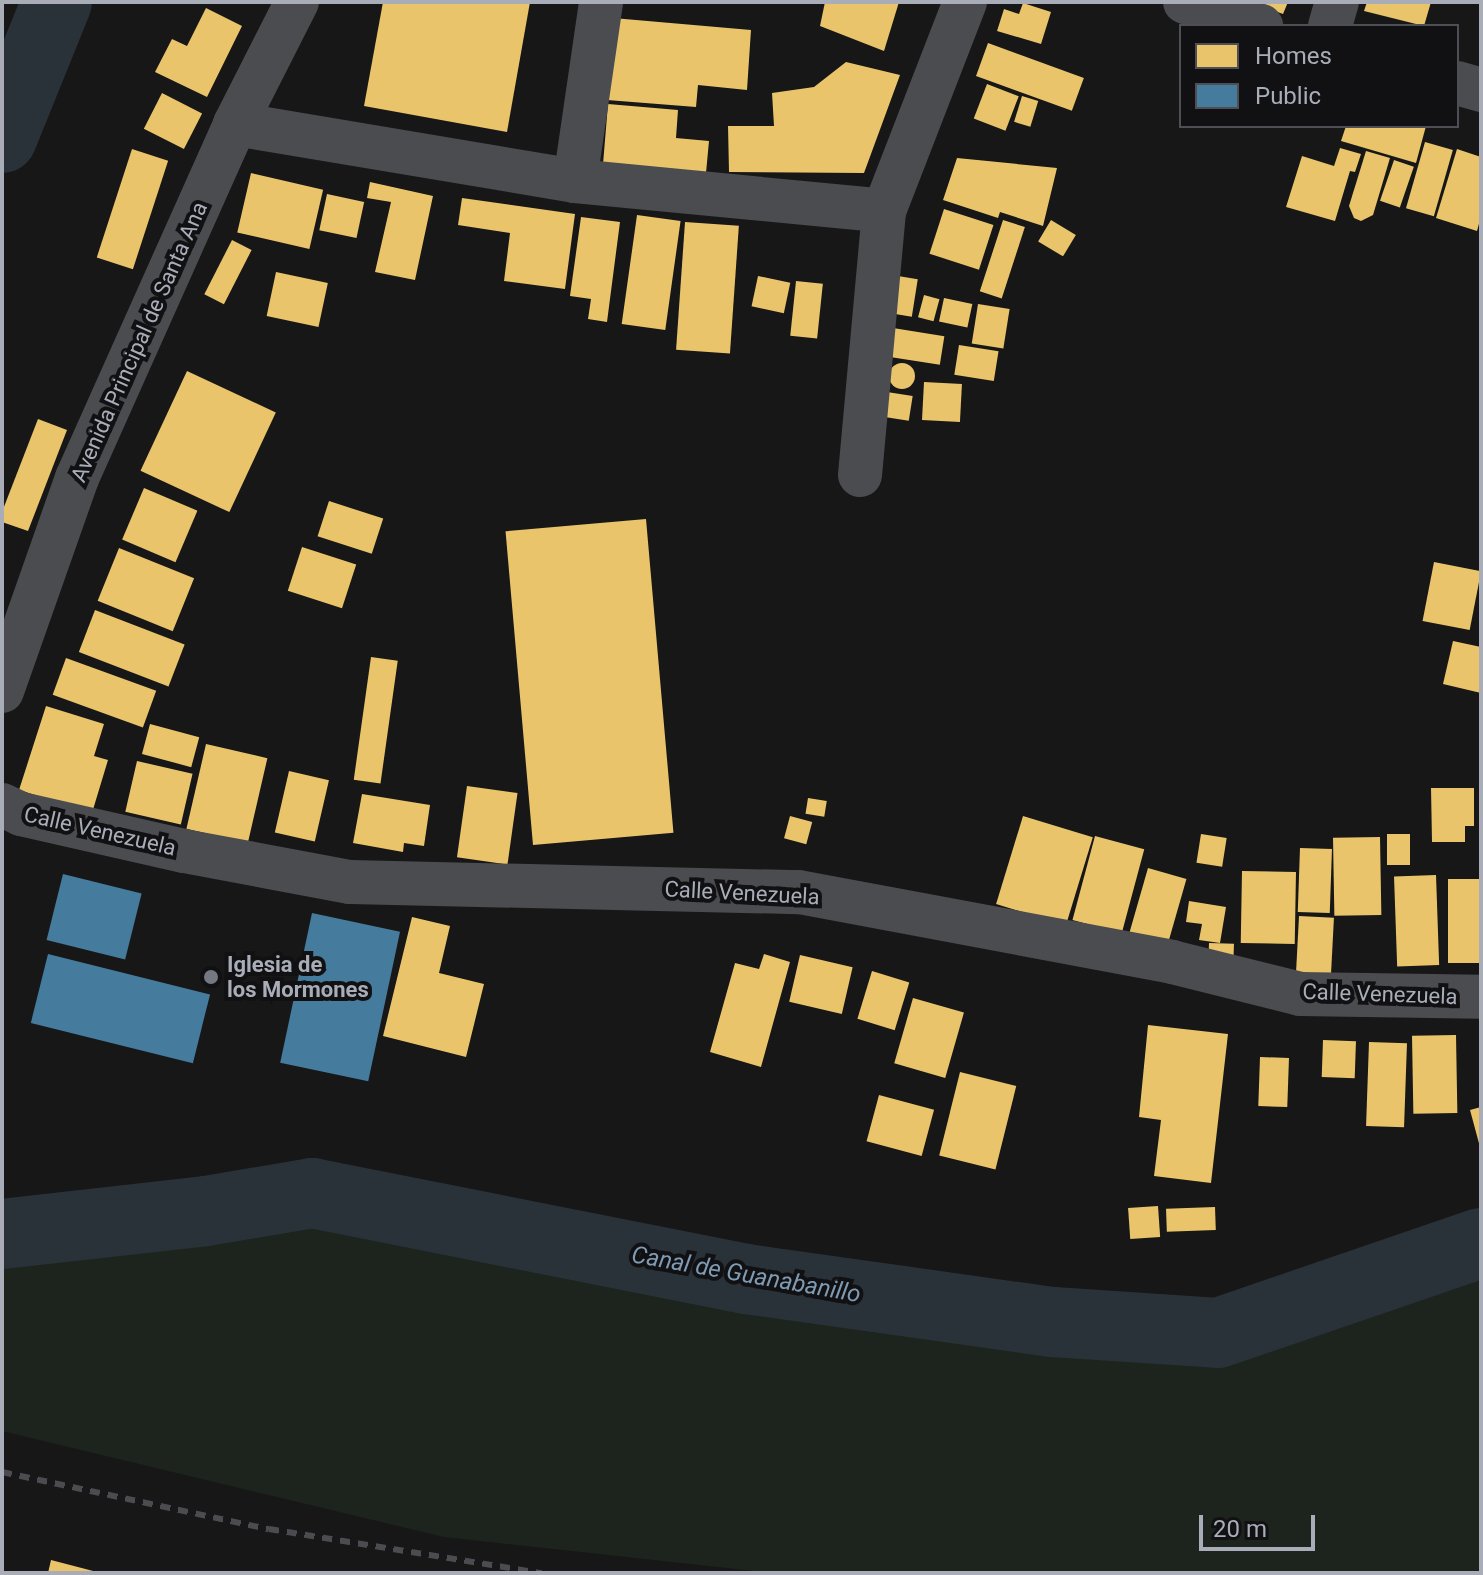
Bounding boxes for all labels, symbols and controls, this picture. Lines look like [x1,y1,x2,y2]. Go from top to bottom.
legend [1179,24,1459,128]
text: Homes [1255,42,1332,70]
text: Public [1255,82,1321,110]
street label: Avenida Principal de Santa Ana [65,198,213,486]
street label: Calle Venezuela [21,801,179,861]
street label: Calle Venezuela [664,876,820,910]
place label: Iglesia de los Mormones [227,951,369,1002]
marker: Iglesia de los Mormones [202,968,220,986]
street label: Calle Venezuela [1302,978,1458,1010]
water label: Canal de Guanabanillo [629,1241,863,1309]
scale bar [1203,1499,1319,1549]
text: 20 m [1213,1515,1267,1543]

